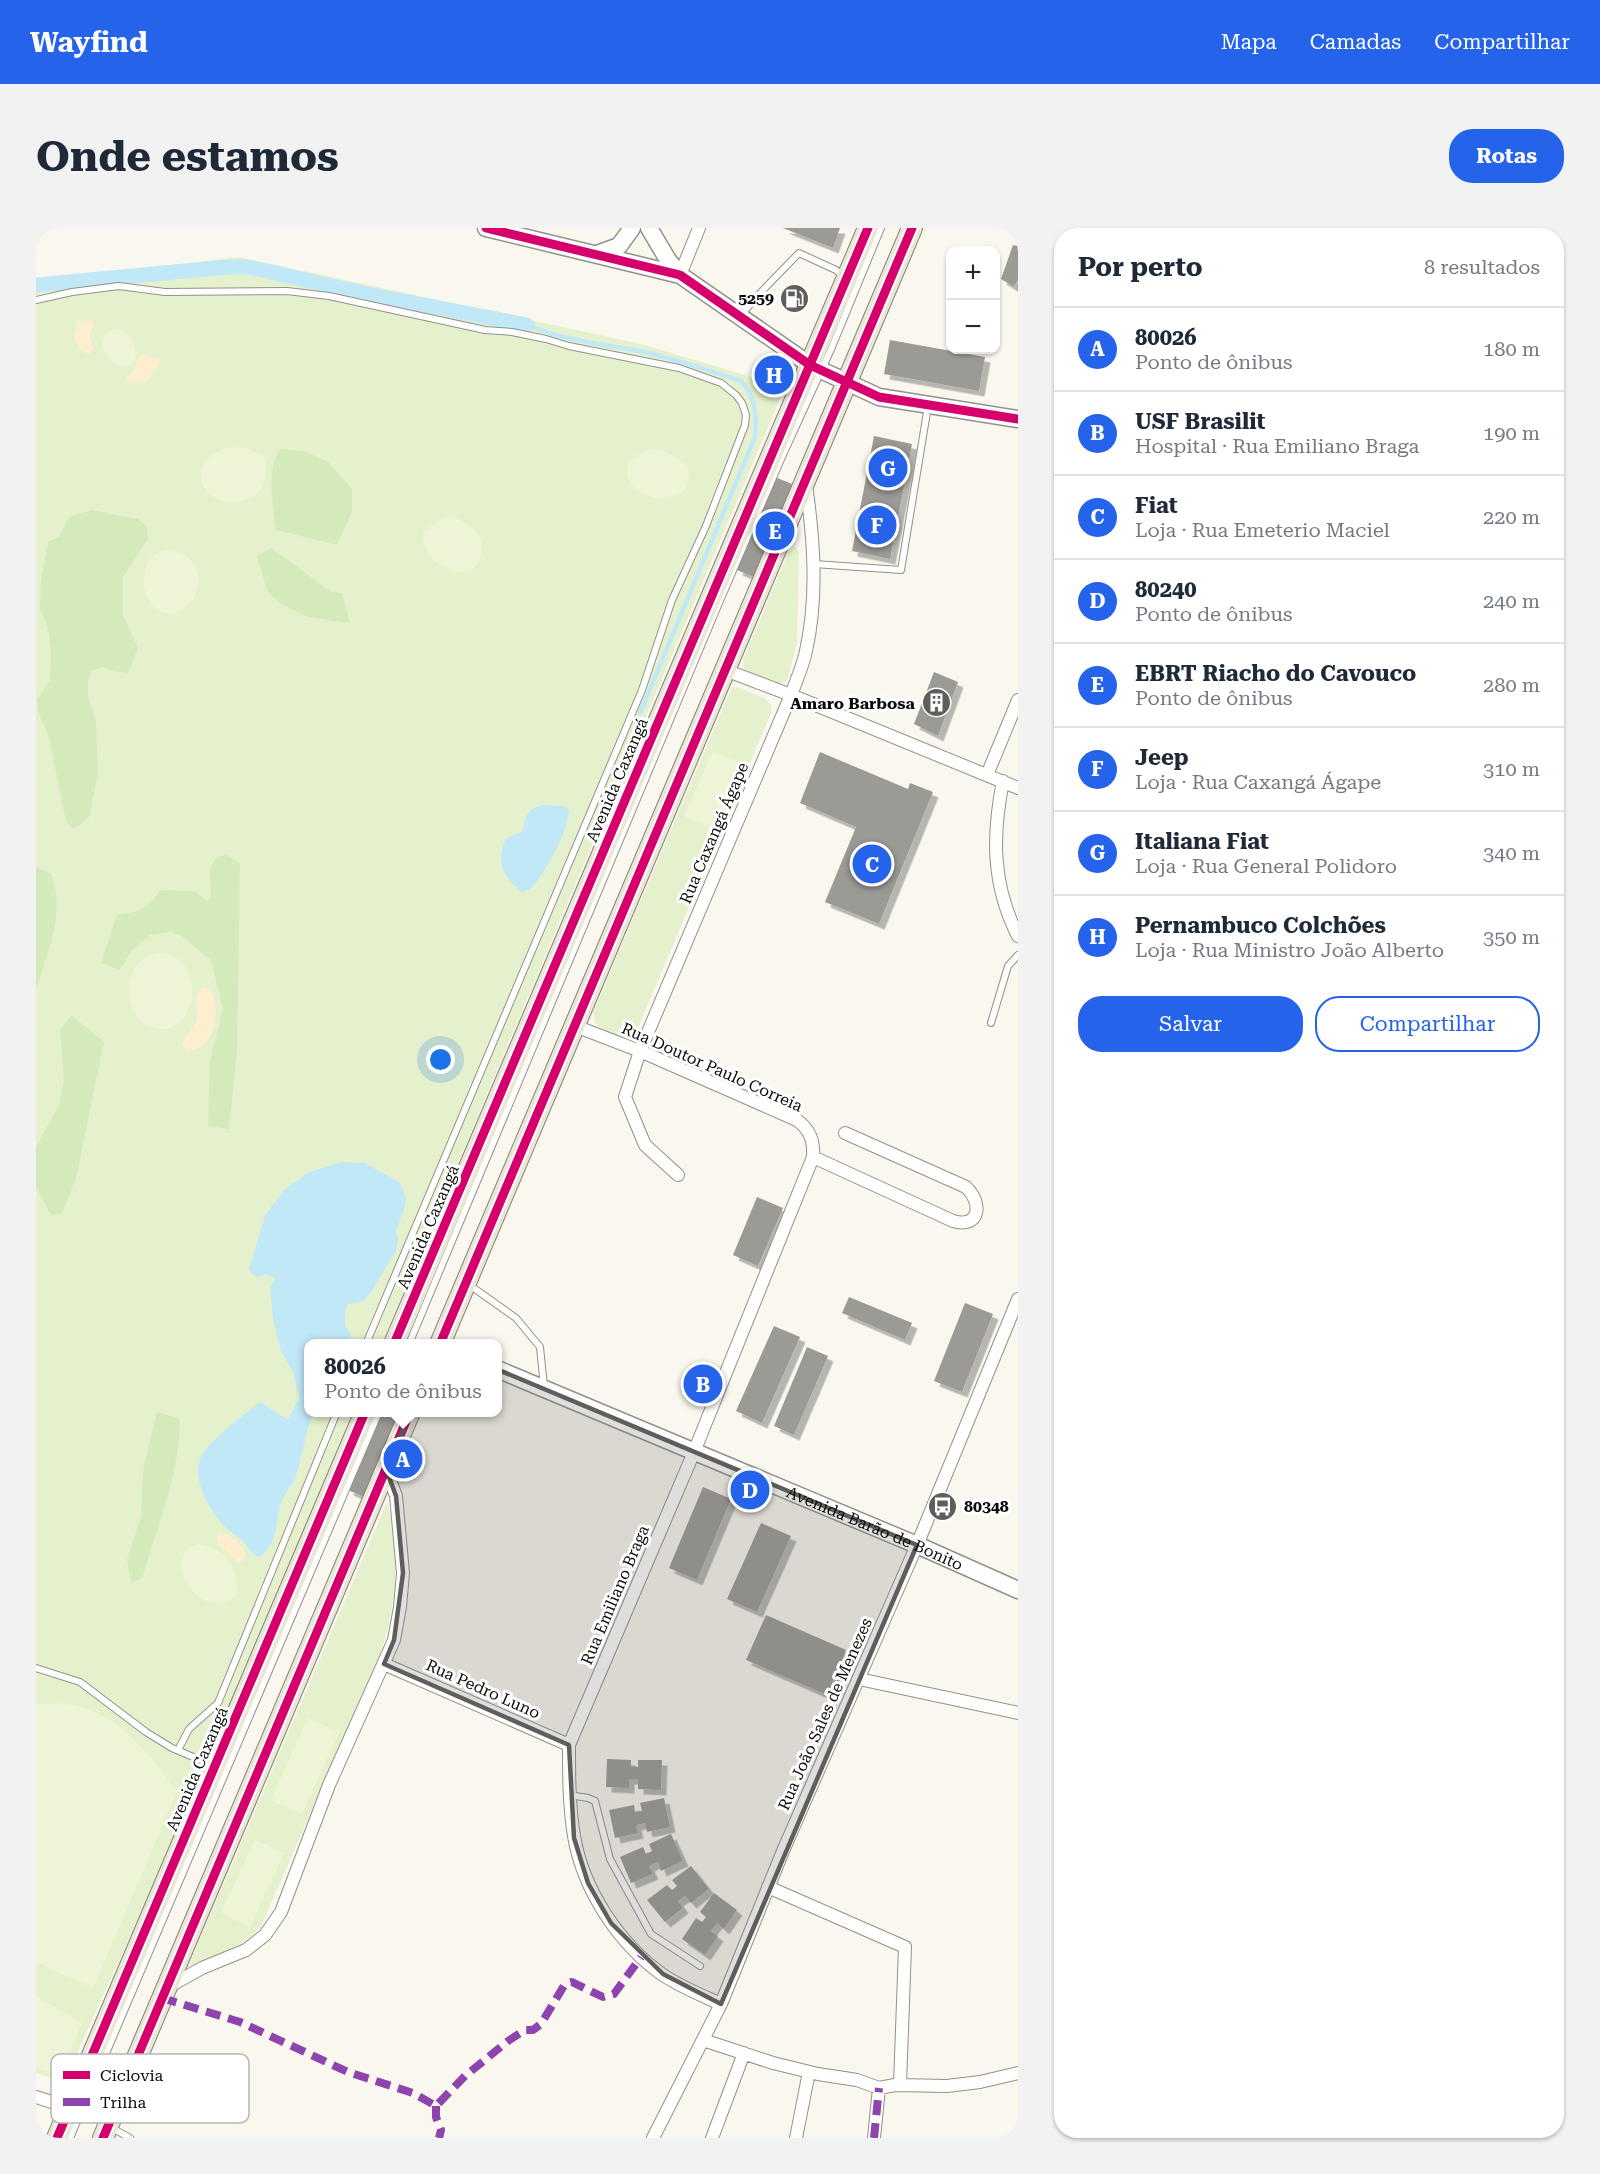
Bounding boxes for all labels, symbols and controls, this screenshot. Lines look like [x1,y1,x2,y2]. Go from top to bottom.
text: Wayfind [30,26,148,59]
text: Mapa [1221,30,1277,54]
text: Camadas [1310,30,1401,54]
text: Compartilhar [1434,30,1570,54]
button: Rotas [1449,129,1564,183]
text: Onde estamos [36,132,339,181]
map controls [946,246,1000,354]
button: + [946,246,1000,300]
text: Por perto [1078,252,1203,282]
text: 8 resultados [1424,255,1540,279]
fuel station icon: 5259 [779,282,811,314]
place label: 5259 [738,289,774,308]
button: − [946,300,1000,354]
text: 80026 [1135,325,1197,350]
text: A [1090,337,1105,361]
text: 180 m [1483,337,1540,361]
text: Ponto de ônibus [1135,350,1293,374]
pin: H [754,352,794,398]
text: USF Brasilit [1135,409,1265,434]
text: B [1090,421,1105,445]
text: 190 m [1483,421,1540,445]
text: Hospital · Rua Emiliano Braga [1135,434,1419,458]
pin: G [868,446,908,490]
text: Fiat [1135,493,1178,518]
pin: F [858,502,896,548]
text: C [1091,505,1105,529]
text: 220 m [1483,505,1540,529]
pin: E [756,508,794,554]
text: Loja · Rua Emeterio Maciel [1135,518,1390,542]
text: 80240 [1135,577,1197,602]
text: D [1089,589,1106,613]
text: 240 m [1483,589,1540,613]
text: Ponto de ônibus [1135,602,1293,626]
text: EBRT Riacho do Cavouco [1135,661,1416,686]
text: E [1091,673,1104,697]
text: 280 m [1483,673,1540,697]
text: Ponto de ônibus [1135,686,1293,710]
building icon: Amaro Barbosa [920,687,952,719]
place label: Amaro Barbosa [790,694,916,713]
street label: Avenida Caxangá [582,715,652,845]
text: Jeep [1135,745,1189,770]
text: F [1091,757,1104,781]
text: 310 m [1483,757,1540,781]
street label: Rua Caxangá Ágape [676,759,752,907]
text: Loja · Rua Caxangá Ágape [1135,770,1381,794]
text: Italiana Fiat [1135,829,1269,854]
text: G [1090,841,1105,865]
text: 340 m [1483,841,1540,865]
pin: C [852,842,892,886]
text: Loja · Rua General Polidoro [1135,854,1397,878]
text: Pernambuco Colchões [1135,913,1386,938]
text: H [1089,925,1106,949]
text: 350 m [1483,925,1540,949]
text: Loja · Rua Ministro João Alberto [1135,938,1444,962]
button: Salvar [1078,996,1303,1052]
button: Compartilhar [1315,996,1540,1052]
street label: Rua Doutor Paulo Correia [619,1018,806,1116]
your location [426,1045,455,1074]
street label: Avenida Caxangá [393,1162,463,1292]
popup [304,1339,502,1417]
text: 80026 [324,1354,386,1379]
pin: B [684,1362,722,1406]
text: Ponto de ônibus [324,1379,482,1403]
pin: A [384,1436,422,1482]
pin: D [730,1468,770,1512]
street label: Avenida Barão de Bonito [784,1482,966,1574]
bus stop icon: 80348 [927,1490,959,1522]
place label: 80348 [964,1497,1009,1516]
street label: Rua Emiliano Braga [577,1522,653,1668]
street label: Rua João Sales de Menezes [774,1615,876,1813]
street label: Rua Pedro Luno [423,1655,543,1723]
street label: Avenida Caxangá [162,1704,232,1834]
legend [51,2054,249,2123]
text: Ciclovia [100,2066,163,2085]
text: Trilha [100,2093,147,2112]

